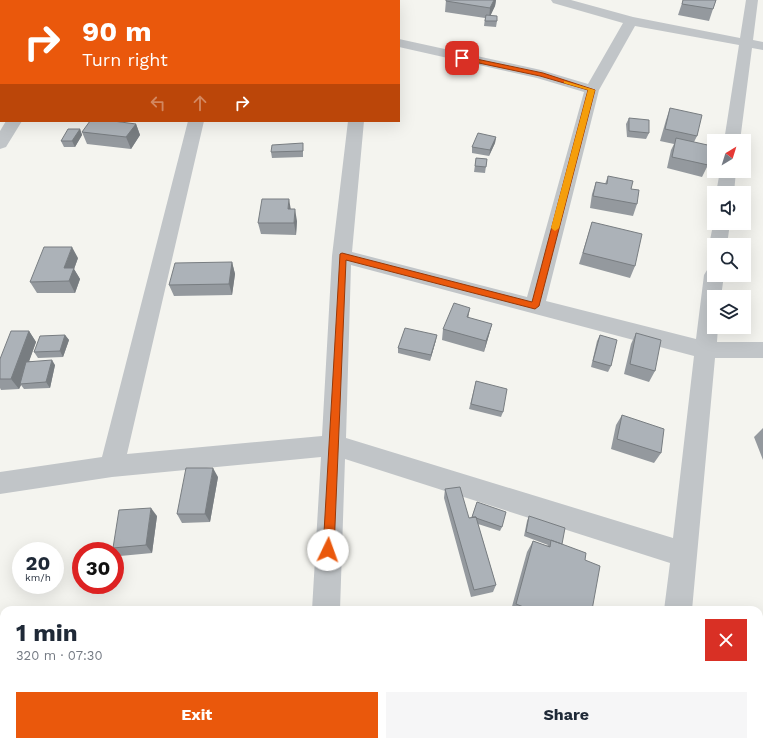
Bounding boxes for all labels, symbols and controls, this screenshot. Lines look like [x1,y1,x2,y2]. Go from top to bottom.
text: 90 m [82,15,152,48]
icon: right [16,16,68,68]
pin [445,41,479,75]
icon: arrive [451,47,473,69]
text: Turn right [82,49,168,70]
icon: left [147,92,169,114]
icon: ahead [189,92,211,114]
icon: right [231,92,253,114]
north arrow [707,134,751,178]
map controls [707,134,751,334]
button: sound [707,186,751,230]
button: search [707,238,751,282]
button: layers [707,290,751,334]
position arrow [307,529,349,571]
speed limit sign: 30 [72,542,124,594]
text: 20 [26,551,50,575]
text: km/h [25,572,51,583]
text: 1 min [16,619,78,647]
button: close [705,619,747,661]
text: 320 m · 07:30 [16,648,103,663]
button: Exit [16,692,378,738]
button: Share [386,692,747,738]

